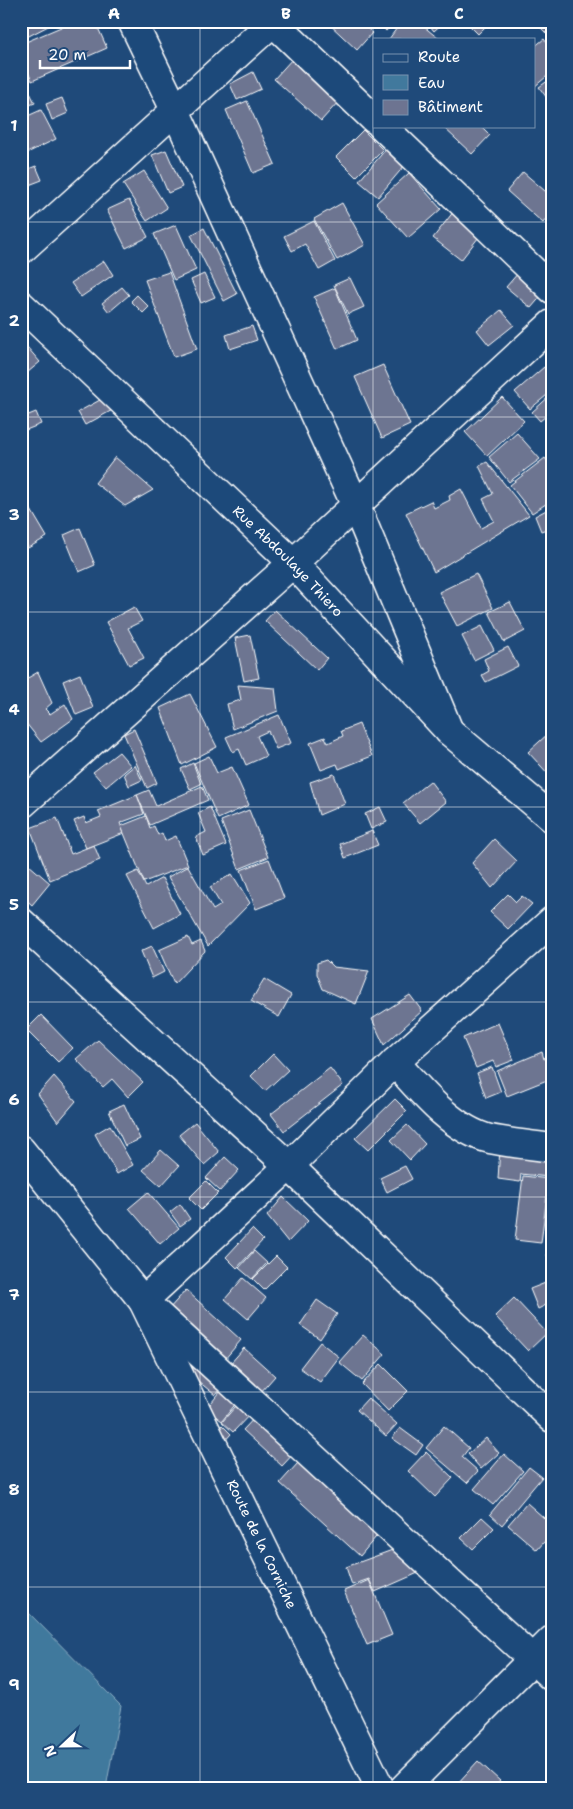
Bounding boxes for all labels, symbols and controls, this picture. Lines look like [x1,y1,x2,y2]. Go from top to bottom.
text: A [108,3,120,24]
text: B [281,3,291,24]
text: C [454,3,464,24]
scale bar [40,38,130,70]
legend [373,38,536,128]
text: 20 m [48,45,87,65]
text: Route [418,47,460,67]
text: Eau [418,73,445,93]
text: Bâtiment [418,97,483,117]
text: 1 [10,115,18,136]
text: 2 [8,310,20,331]
street label: Rue Abdoulaye Thiero [229,502,347,620]
text: 3 [8,504,20,525]
text: 4 [8,699,20,720]
text: 5 [9,894,19,915]
text: 6 [8,1089,20,1110]
text: 7 [8,1284,20,1305]
street label: Route de la Corniche [223,1477,301,1612]
text: 8 [8,1479,20,1500]
text: 9 [8,1674,20,1695]
north arrow [38,1722,88,1772]
text: N [40,1742,60,1759]

